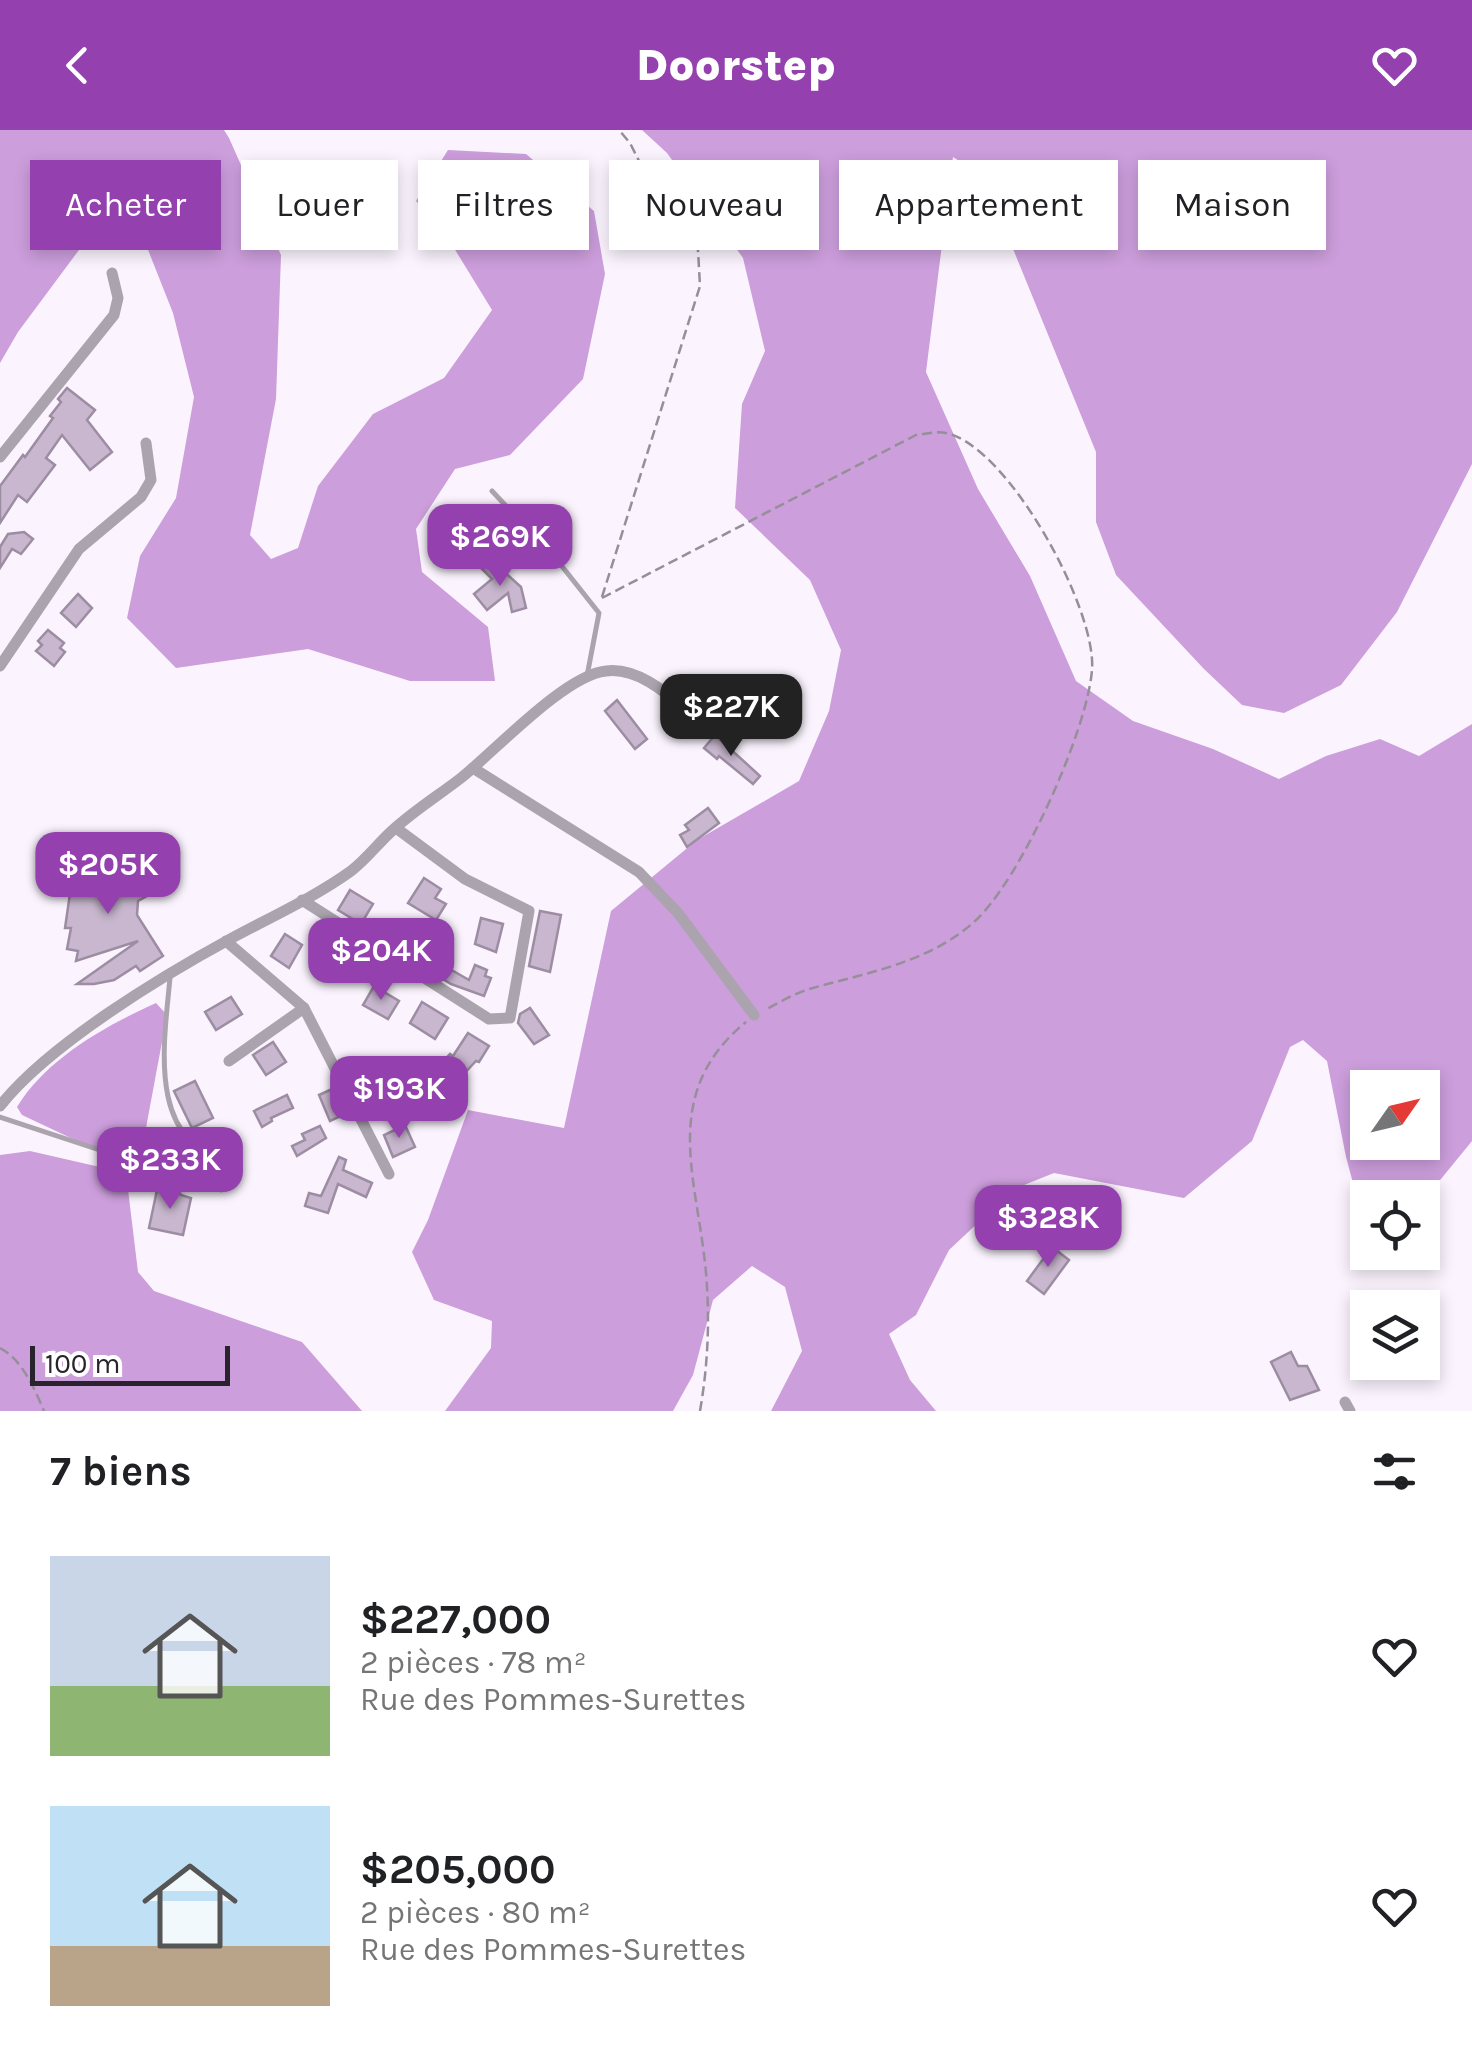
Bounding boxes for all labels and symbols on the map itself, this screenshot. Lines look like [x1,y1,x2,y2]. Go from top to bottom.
pin: $269K [430,504,570,589]
pin: $227K [661,674,801,759]
pin: $205K [38,832,178,917]
pin: $204K [311,918,451,1003]
pin: $193K [329,1056,469,1141]
north arrow [1350,1070,1440,1160]
pin: $233K [100,1127,240,1212]
pin: $328K [978,1185,1118,1270]
scale bar [30,1341,230,1386]

